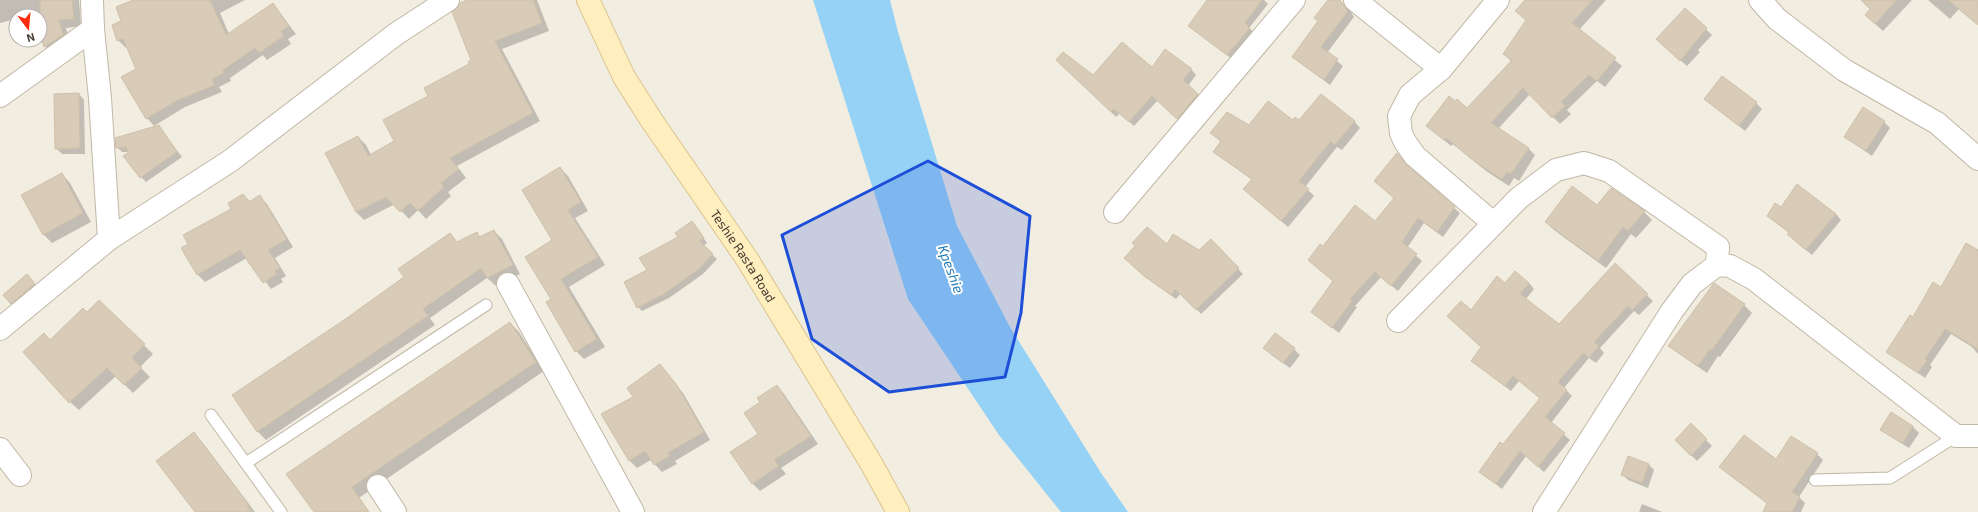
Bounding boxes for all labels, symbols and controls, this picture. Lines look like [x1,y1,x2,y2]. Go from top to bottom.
north arrow [8,8,48,48]
text: N [25,31,37,45]
street label: Teshie Rasta Road [707,206,779,305]
water label: Kpeshie [935,242,968,296]

